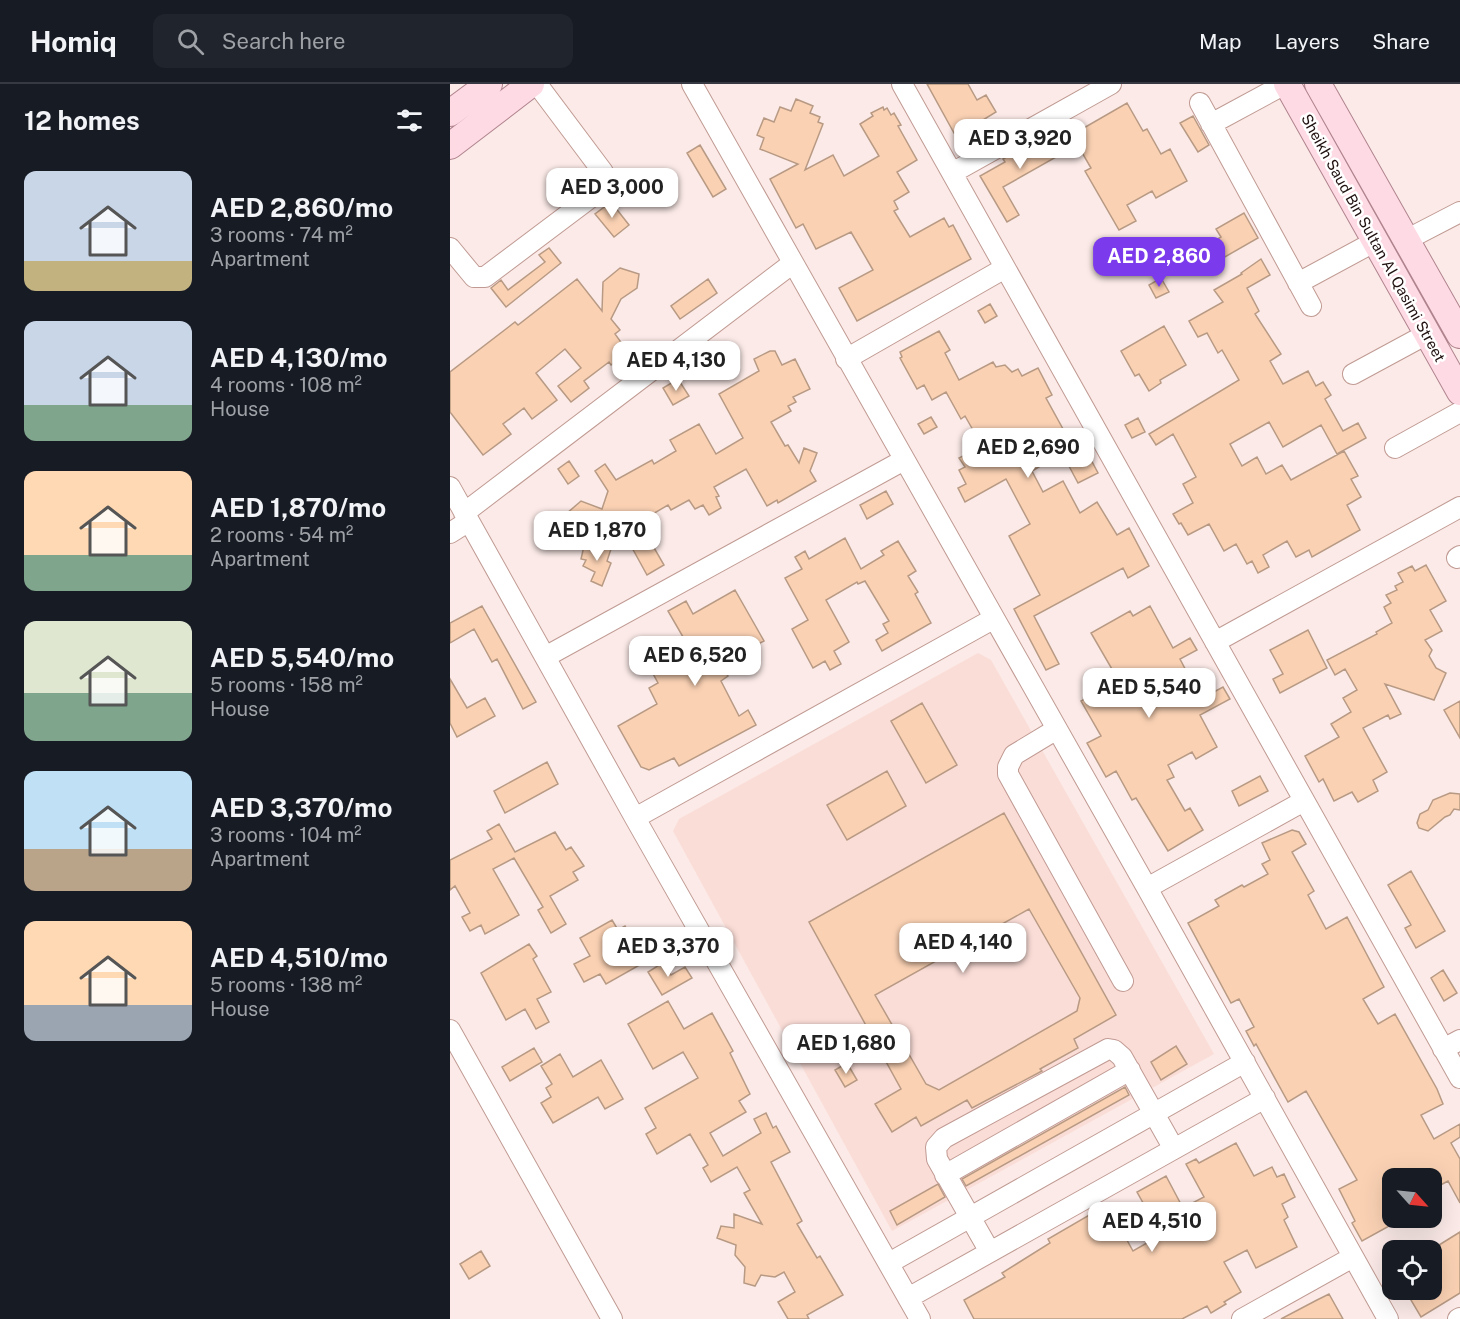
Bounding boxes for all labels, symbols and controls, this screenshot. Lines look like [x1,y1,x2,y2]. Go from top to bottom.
search box [153,14,573,68]
text: Homiq [30,25,117,58]
icon: search [174,25,207,58]
text: Search here [222,28,345,54]
text: Map [1199,29,1242,54]
text: Layers [1275,29,1339,54]
text: Share [1372,29,1430,54]
icon: filters [393,104,426,137]
text: 12 homes [24,105,140,136]
street label: Sheikh Saud Bin Sultan Al Qasimi Street [1298,111,1449,365]
pin: AED 3,920 [951,119,1089,170]
text: AED 3,920 [968,126,1072,150]
pin: AED 3,000 [543,168,681,219]
text: AED 3,000 [560,175,664,199]
text: AED 2,860/mo [210,192,393,223]
icon: home [72,195,144,267]
text: 3 rooms · 74 m² [210,223,353,247]
pin: AED 2,860 [1090,237,1228,288]
text: AED 2,860 [1107,244,1211,268]
text: Apartment [210,247,310,271]
pin: AED 4,130 [607,341,745,392]
text: AED 4,130/mo [210,342,388,373]
icon: home [72,345,144,417]
text: AED 4,130 [626,348,726,372]
text: 4 rooms · 108 m² [210,373,362,397]
text: House [210,397,270,421]
pin: AED 2,690 [959,428,1097,479]
text: AED 2,690 [976,435,1080,459]
text: AED 1,870/mo [210,492,386,523]
icon: home [72,495,144,567]
pin: AED 1,870 [528,511,666,562]
text: AED 1,870 [548,518,646,542]
text: 2 rooms · 54 m² [210,523,353,547]
text: Apartment [210,547,310,571]
pin: AED 6,520 [626,636,764,687]
text: AED 5,540/mo [210,642,394,673]
text: AED 6,520 [643,643,747,667]
icon: home [72,645,144,717]
pin: AED 5,540 [1080,668,1218,719]
text: 5 rooms · 158 m² [210,673,363,697]
text: AED 5,540 [1097,675,1201,699]
text: House [210,697,270,721]
text: AED 3,370/mo [210,792,392,823]
icon: home [72,795,144,867]
text: 3 rooms · 104 m² [210,823,362,847]
text: Apartment [210,847,310,871]
pin: AED 4,140 [894,923,1032,974]
pin: AED 3,370 [599,927,737,978]
text: AED 4,140 [913,930,1013,954]
text: AED 3,370 [616,934,720,958]
text: AED 4,510/mo [210,942,388,973]
icon: home [72,945,144,1017]
text: 5 rooms · 138 m² [210,973,362,997]
text: House [210,997,270,1021]
pin: AED 1,680 [777,1024,915,1075]
text: AED 1,680 [796,1031,896,1055]
north arrow [1382,1168,1442,1228]
map controls [1382,1168,1442,1300]
pin: AED 4,510 [1083,1202,1221,1253]
text: AED 4,510 [1102,1209,1202,1233]
button: locate [1382,1240,1442,1300]

